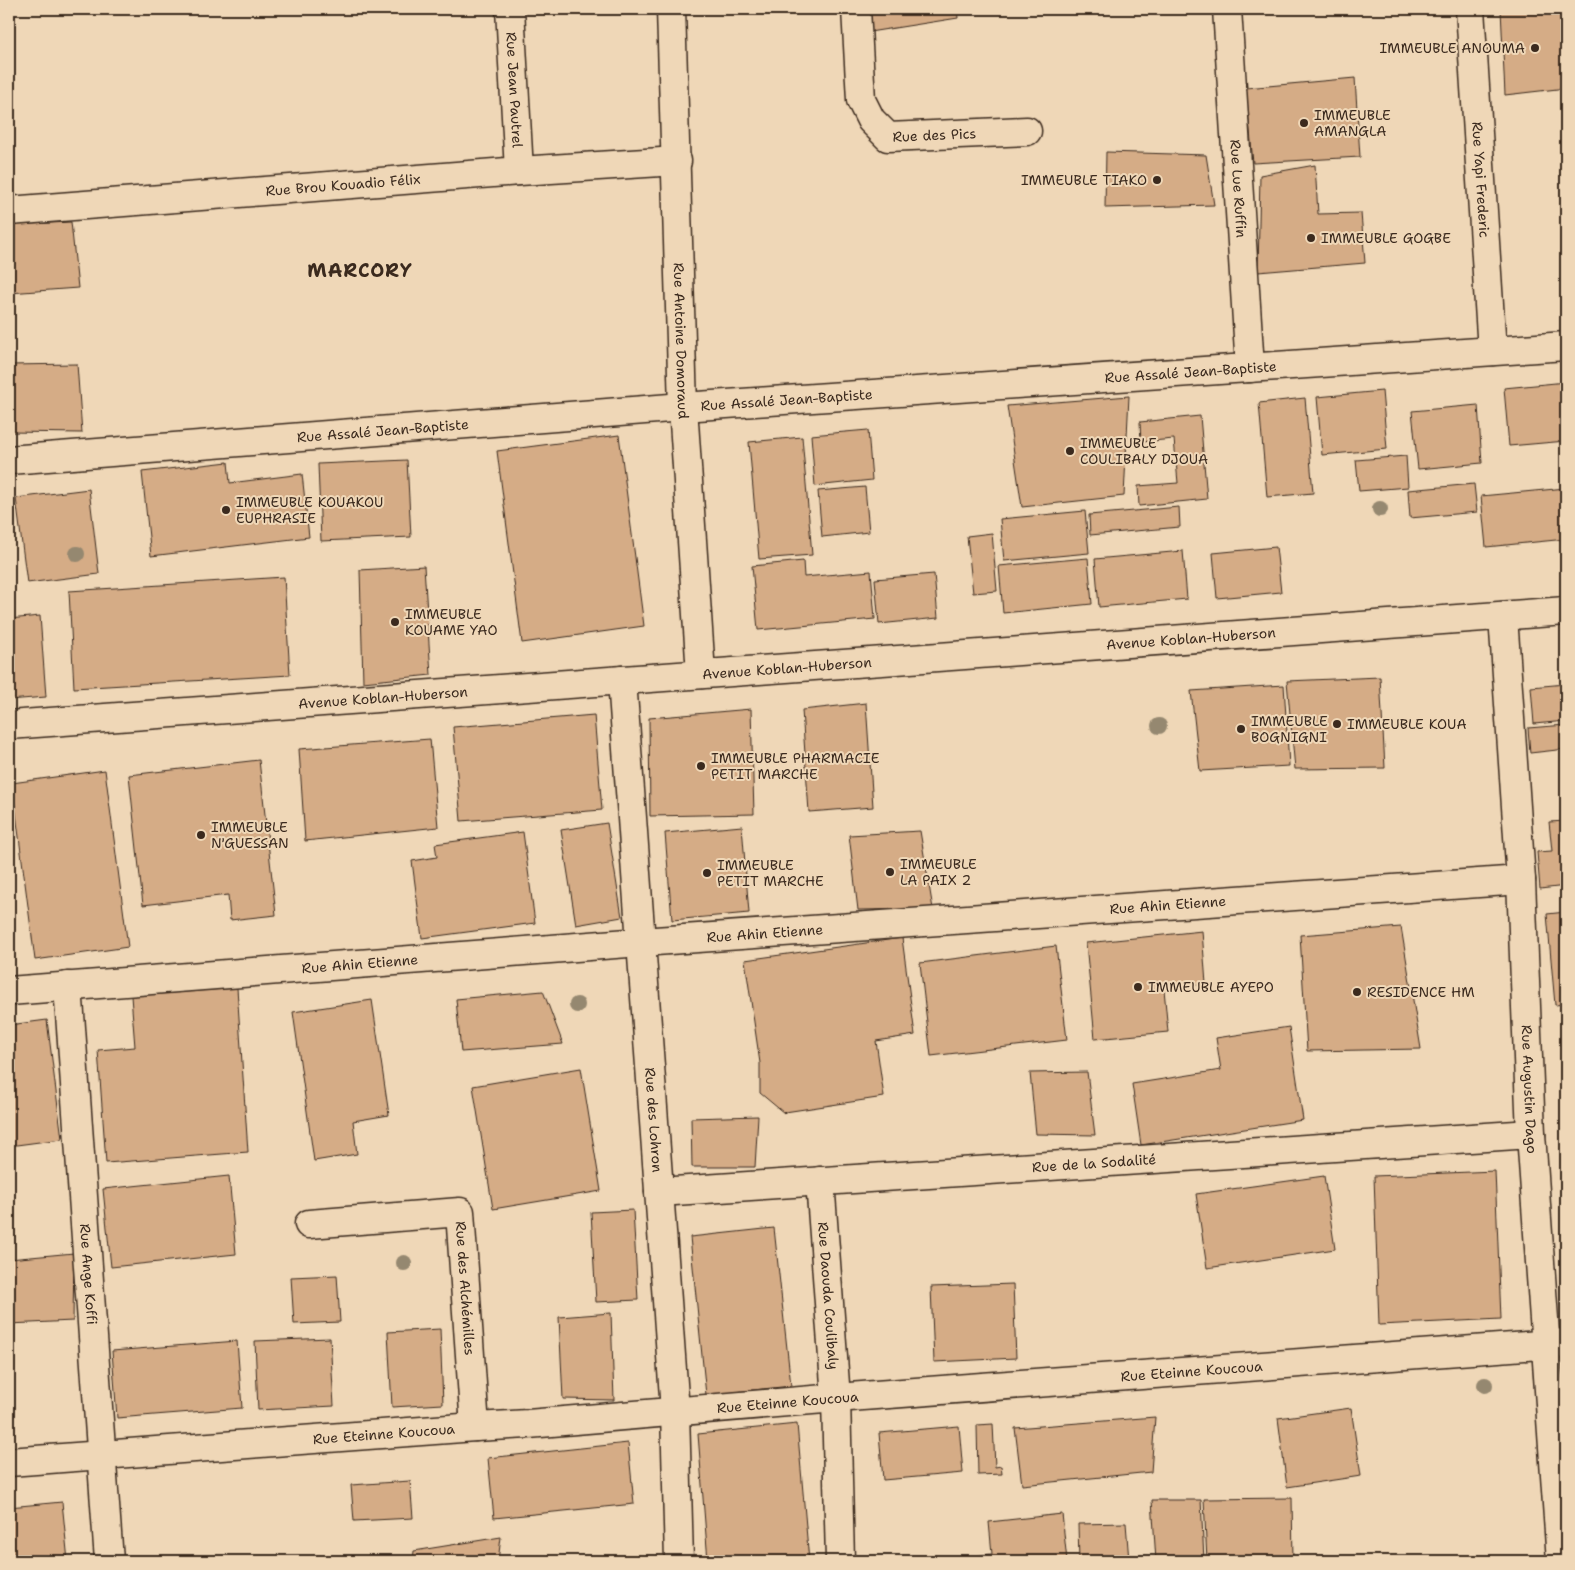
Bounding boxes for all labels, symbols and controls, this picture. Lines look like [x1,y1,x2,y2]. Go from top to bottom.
street label: Rue Jean Pautrel [502,31,527,149]
place label: IMMEUBLE ANOUMA [1380,39,1525,57]
marker: IMMEUBLE ANOUMA [1529,42,1541,54]
place label: IMMEUBLE AMANGLA [1314,106,1391,140]
marker: IMMEUBLE AMANGLA [1298,117,1310,129]
street label: Rue Yapi Frederic [1468,121,1494,238]
street label: Rue des Pics [892,124,977,146]
street label: Rue Lue Ruffin [1226,139,1251,239]
street label: Rue Brou Kouadio Félix [265,170,421,200]
place label: IMMEUBLE TIAKO [1021,171,1147,189]
marker: IMMEUBLE TIAKO [1151,174,1163,186]
place label: IMMEUBLE GOGBE [1321,229,1451,247]
marker: IMMEUBLE GOGBE [1305,232,1317,244]
district label: MARCORY [307,258,413,283]
street label: Rue Antoine Domoraud [670,262,693,420]
street label: Rue Assalé Jean-Baptiste [1104,357,1277,387]
street label: Rue Assalé Jean-Baptiste [700,385,873,415]
street label: Rue Assalé Jean-Baptiste [296,415,470,446]
place label: IMMEUBLE COULIBALY DJOUA [1080,434,1208,468]
marker: IMMEUBLE COULIBALY DJOUA [1064,445,1076,457]
place label: IMMEUBLE KOUAKOU EUPHRASIE [236,493,383,527]
marker: IMMEUBLE KOUAKOU EUPHRASIE [220,504,232,516]
place label: IMMEUBLE KOUAME YAO [405,605,498,639]
marker: IMMEUBLE KOUAME YAO [389,616,401,628]
street label: Avenue Koblan-Huberson [1105,623,1277,654]
street label: Avenue Koblan-Huberson [701,653,873,683]
street label: Avenue Koblan-Huberson [298,682,469,713]
place label: IMMEUBLE BOGNIGNI [1251,712,1328,746]
place label: IMMEUBLE KOUA [1347,715,1467,733]
marker: IMMEUBLE KOUA [1331,718,1343,730]
marker: IMMEUBLE BOGNIGNI [1235,723,1247,735]
place label: IMMEUBLE PHARMACIE PETIT MARCHE [711,749,880,783]
marker: IMMEUBLE PHARMACIE PETIT MARCHE [695,760,707,772]
place label: IMMEUBLE N'GUESSAN [211,818,289,852]
marker: IMMEUBLE N'GUESSAN [195,829,207,841]
place label: IMMEUBLE LA PAIX 2 [900,855,977,889]
place label: IMMEUBLE PETIT MARCHE [717,856,824,890]
marker: IMMEUBLE LA PAIX 2 [884,866,896,878]
marker: IMMEUBLE PETIT MARCHE [701,867,713,879]
street label: Rue Ahin Etienne [1109,892,1227,918]
street label: Rue Ahin Etienne [706,920,824,946]
street label: Rue Ahin Etienne [301,950,419,977]
place label: IMMEUBLE AYEPO [1148,978,1274,996]
marker: IMMEUBLE AYEPO [1132,981,1144,993]
place label: RESIDENCE HM [1367,983,1475,1001]
marker: RESIDENCE HM [1351,986,1363,998]
street label: Rue Augustin Dago [1518,1025,1541,1154]
street label: Rue des Lohron [641,1067,667,1173]
street label: Rue de la Sodalité [1031,1150,1157,1176]
street label: Rue des Alchémilles [452,1221,479,1356]
street label: Rue Daouda Coulibaly [814,1221,843,1370]
street label: Rue Ange Koffi [76,1223,101,1325]
street label: Rue Eteinne Koucoua [1120,1357,1263,1386]
street label: Rue Eteinne Koucoua [716,1387,860,1417]
street label: Rue Eteinne Koucoua [312,1420,456,1448]

